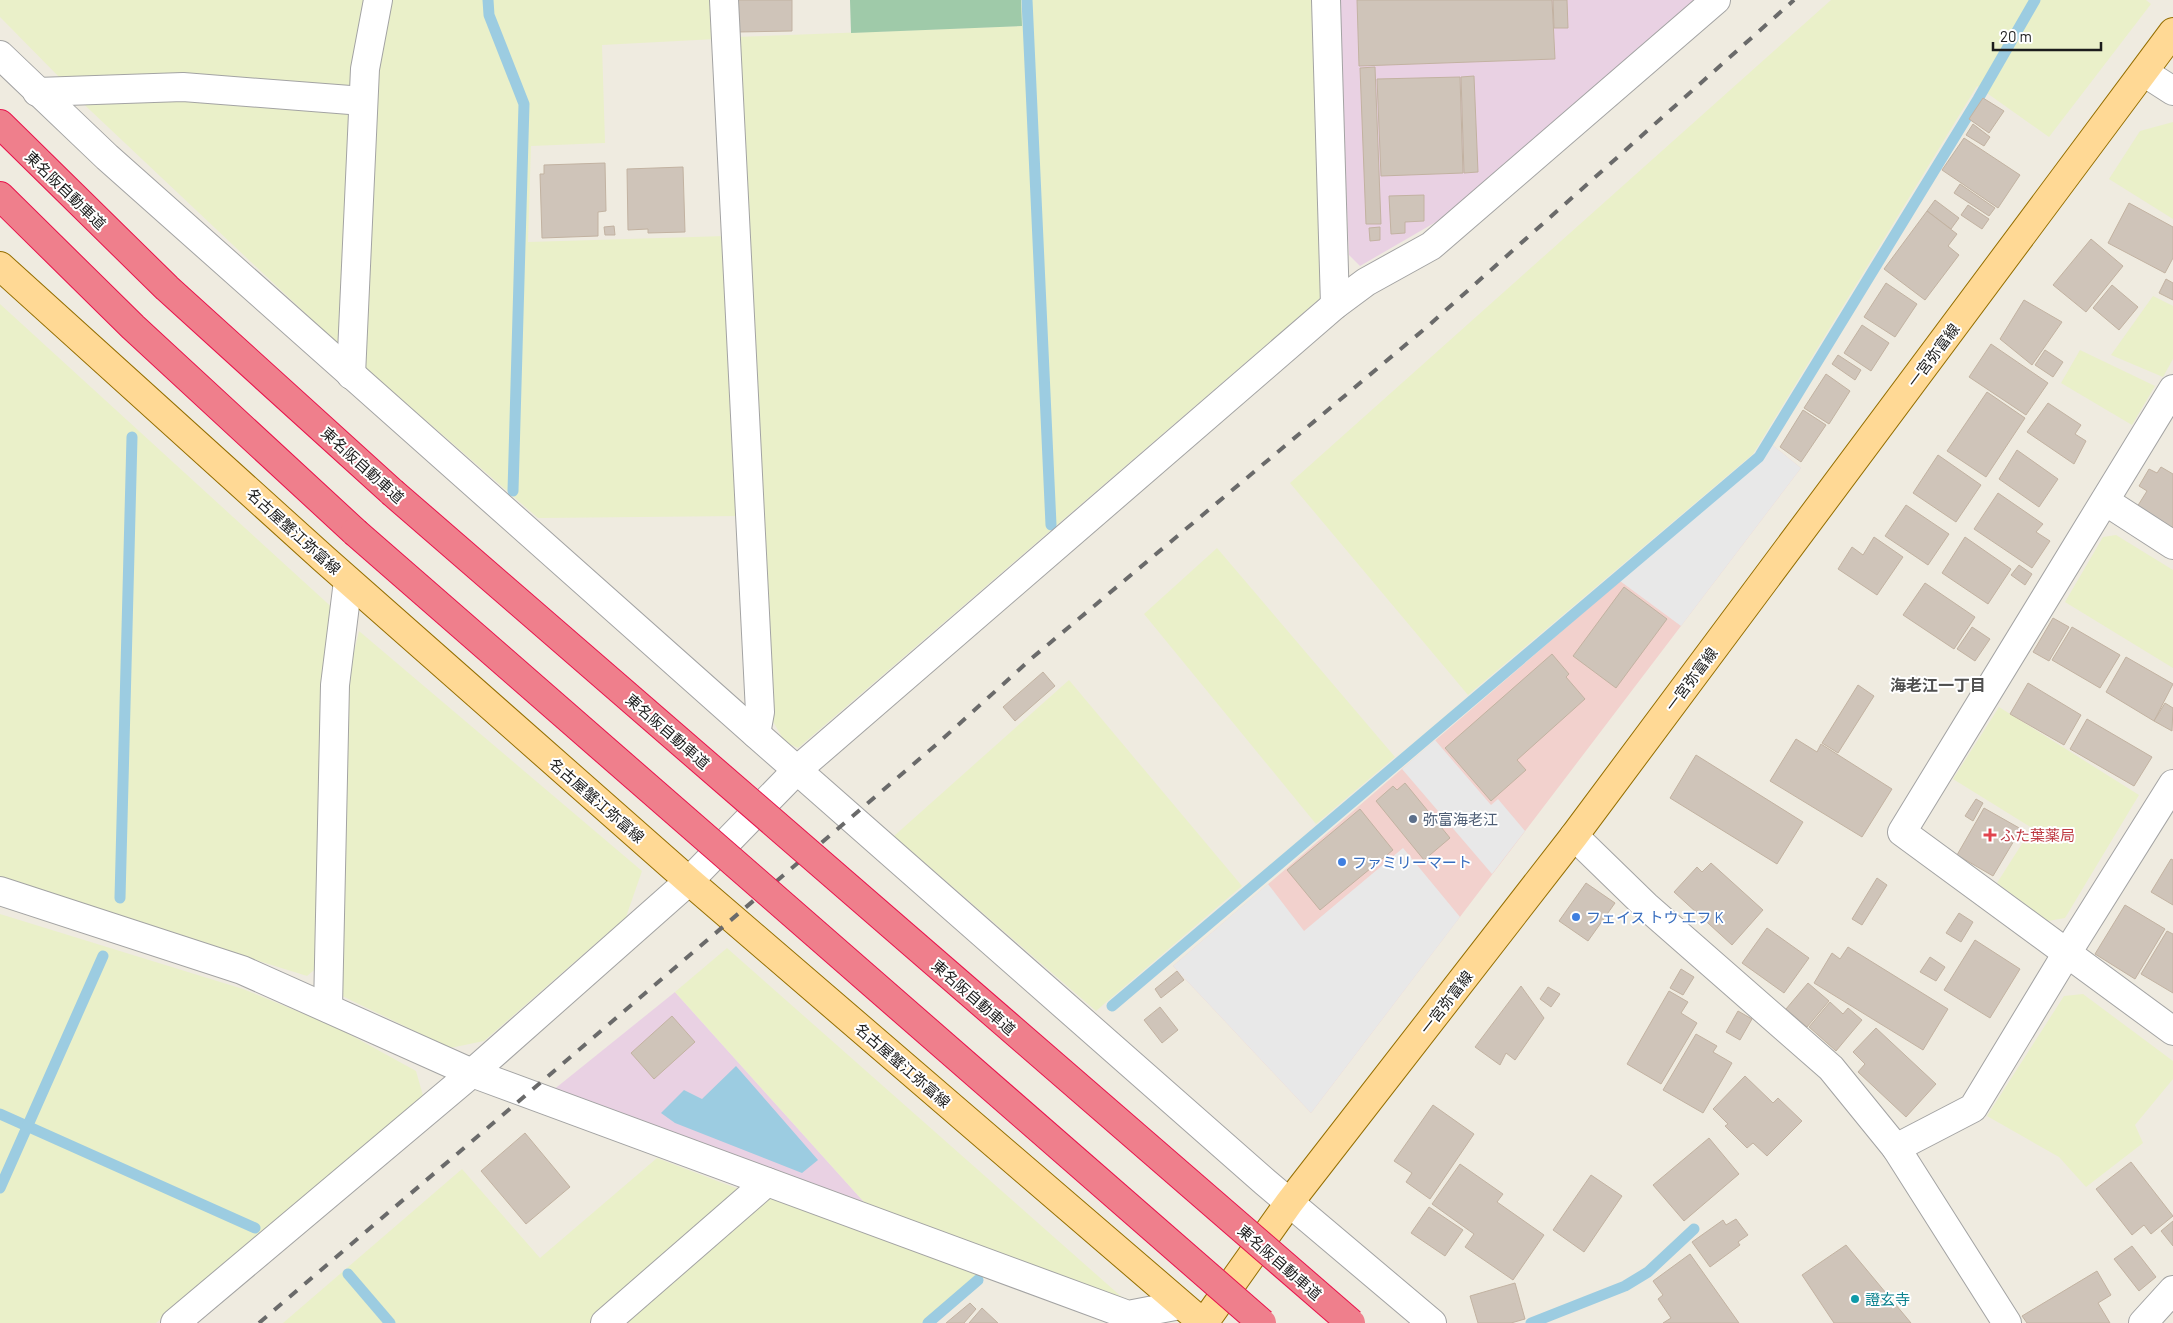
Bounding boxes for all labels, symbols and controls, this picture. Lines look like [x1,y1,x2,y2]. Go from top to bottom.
scale bar [1993,20,2100,52]
text: 20 m [2000,27,2032,45]
street label: 東名阪自動車道 [22,147,110,233]
street label: 一宮弥富線 [1903,320,1963,390]
street label: 東名阪自動車道 [318,423,408,507]
street label: 名古屋蟹江弥富線 [243,484,345,578]
street label: 一宮弥富線 [1661,644,1721,714]
district label: 海老江一丁目 [1890,675,1986,694]
street label: 東名阪自動車道 [622,690,714,772]
street label: 名古屋蟹江弥富線 [546,754,648,846]
place label: 弥富海老江 [1423,810,1498,828]
marker: 弥富海老江 [1407,813,1419,825]
place label: ふた葉薬局 [2000,826,2075,844]
marker: ふた葉薬局 [1984,829,1996,841]
place label: ファミリーマート [1352,853,1472,871]
marker: ファミリーマート [1336,856,1348,868]
place label: フェイス トウ エフ K [1586,908,1724,926]
marker: フェイス トウ エフ K [1570,911,1582,923]
street label: 東名阪自動車道 [928,956,1020,1038]
street label: 一宮弥富線 [1416,967,1476,1037]
street label: 名古屋蟹江弥富線 [852,1019,954,1111]
street label: 東名阪自動車道 [1234,1221,1326,1303]
place label: 證玄寺 [1865,1290,1910,1308]
marker: 證玄寺 [1849,1293,1861,1305]

